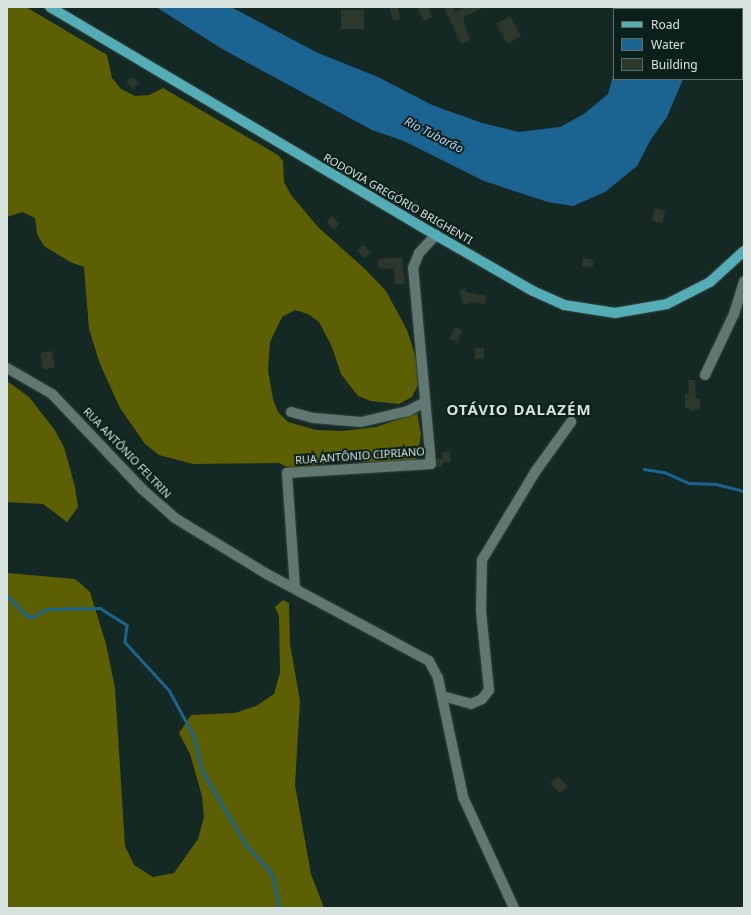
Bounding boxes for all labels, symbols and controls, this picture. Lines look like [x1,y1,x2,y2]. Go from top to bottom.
legend [613,8,743,80]
text: Road [651,16,680,33]
text: Water [651,36,685,53]
text: Building [651,56,698,73]
water label: Rio Tubarão [402,114,466,156]
street label: RODOVIA GREGÓRIO BRIGHENTI [321,151,475,247]
district label: OTÁVIO DALAZÉM [446,401,592,419]
street label: RUA ANTÔNIO FELTRIN [80,405,174,501]
street label: RUA ANTÔNIO CIPRIANO [295,445,425,467]

